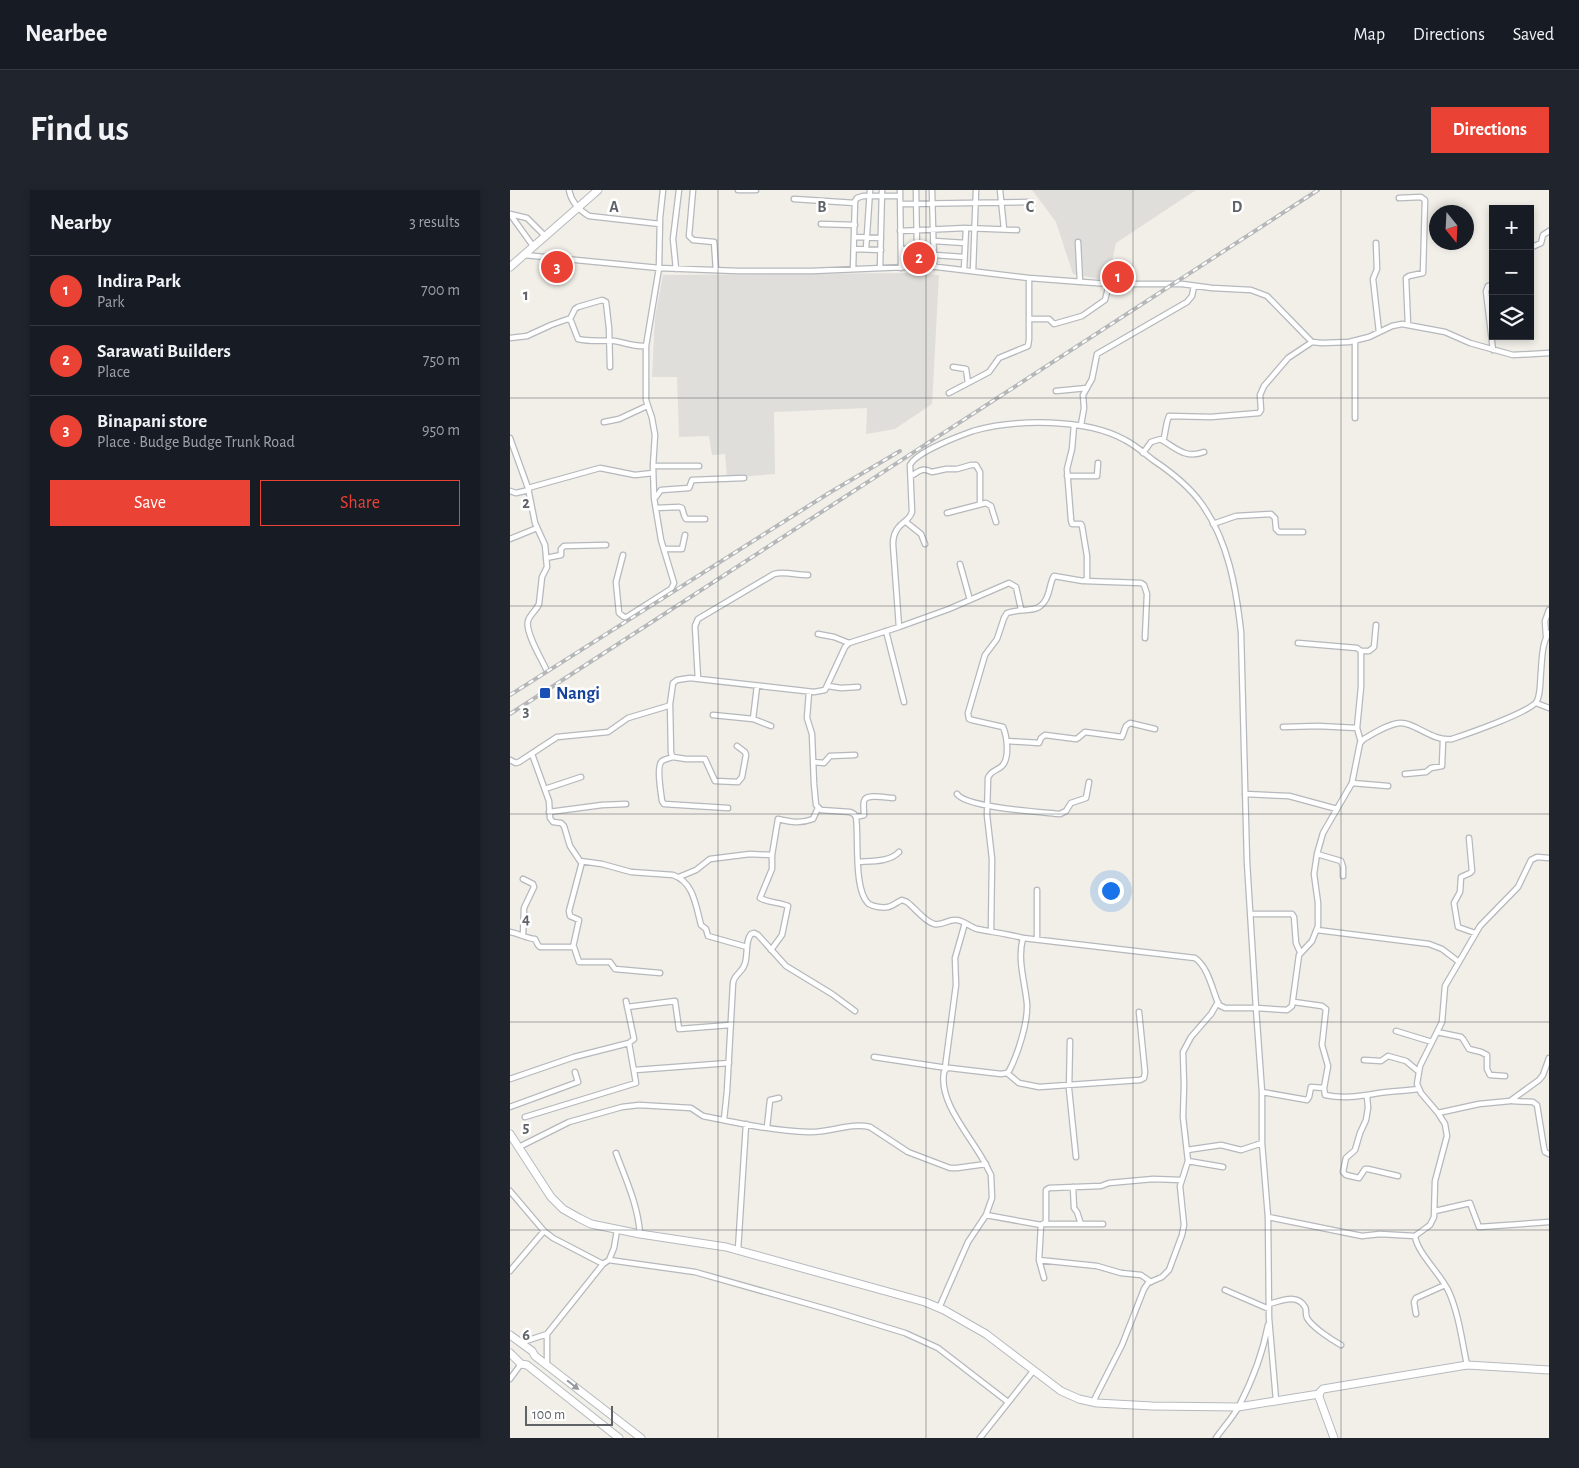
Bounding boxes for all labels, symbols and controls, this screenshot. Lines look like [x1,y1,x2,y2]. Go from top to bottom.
text: Nearbee [25,22,107,46]
text: Map [1354,26,1385,44]
text: Directions [1413,26,1485,44]
text: Saved [1513,26,1554,44]
button: Directions [1431,107,1549,153]
text: Find us [30,112,129,147]
text: A [609,199,619,215]
text: B [817,199,827,215]
text: C [1026,199,1035,215]
text: D [1232,199,1243,215]
north arrow [1429,205,1474,250]
map controls [1489,205,1534,340]
button: + [1489,205,1534,250]
text: Nearby [50,212,111,233]
text: 3 results [409,214,460,230]
pin: 2 [903,239,935,277]
pin: 3 [541,248,573,286]
button: − [1489,250,1534,295]
pin: 1 [1102,258,1134,296]
text: Indira Park [97,272,181,291]
text: 1 [63,282,69,298]
text: 700 m [421,282,460,298]
text: 1 [523,287,529,303]
text: Park [97,294,125,310]
button: layers [1489,295,1534,340]
text: Sarawati Builders [97,342,231,361]
text: 2 [62,352,70,368]
text: 750 m [423,352,460,368]
text: Place [97,364,130,380]
text: Binapani store [97,412,207,431]
text: 3 [63,422,69,438]
text: 950 m [422,422,460,438]
text: Place · Budge Budge Trunk Road [97,434,295,450]
button: Save [50,480,250,526]
button: Share [260,480,460,526]
text: 2 [522,495,530,511]
place label: Nangi [556,685,600,703]
marker: Nangi [538,686,552,700]
text: 3 [523,703,530,719]
your location [1098,878,1124,904]
text: 4 [522,911,530,927]
text: 5 [523,1119,530,1135]
text: 6 [522,1327,530,1343]
one-way arrow [566,1380,579,1391]
scale bar [525,1403,612,1426]
text: 100 m [532,1408,565,1422]

